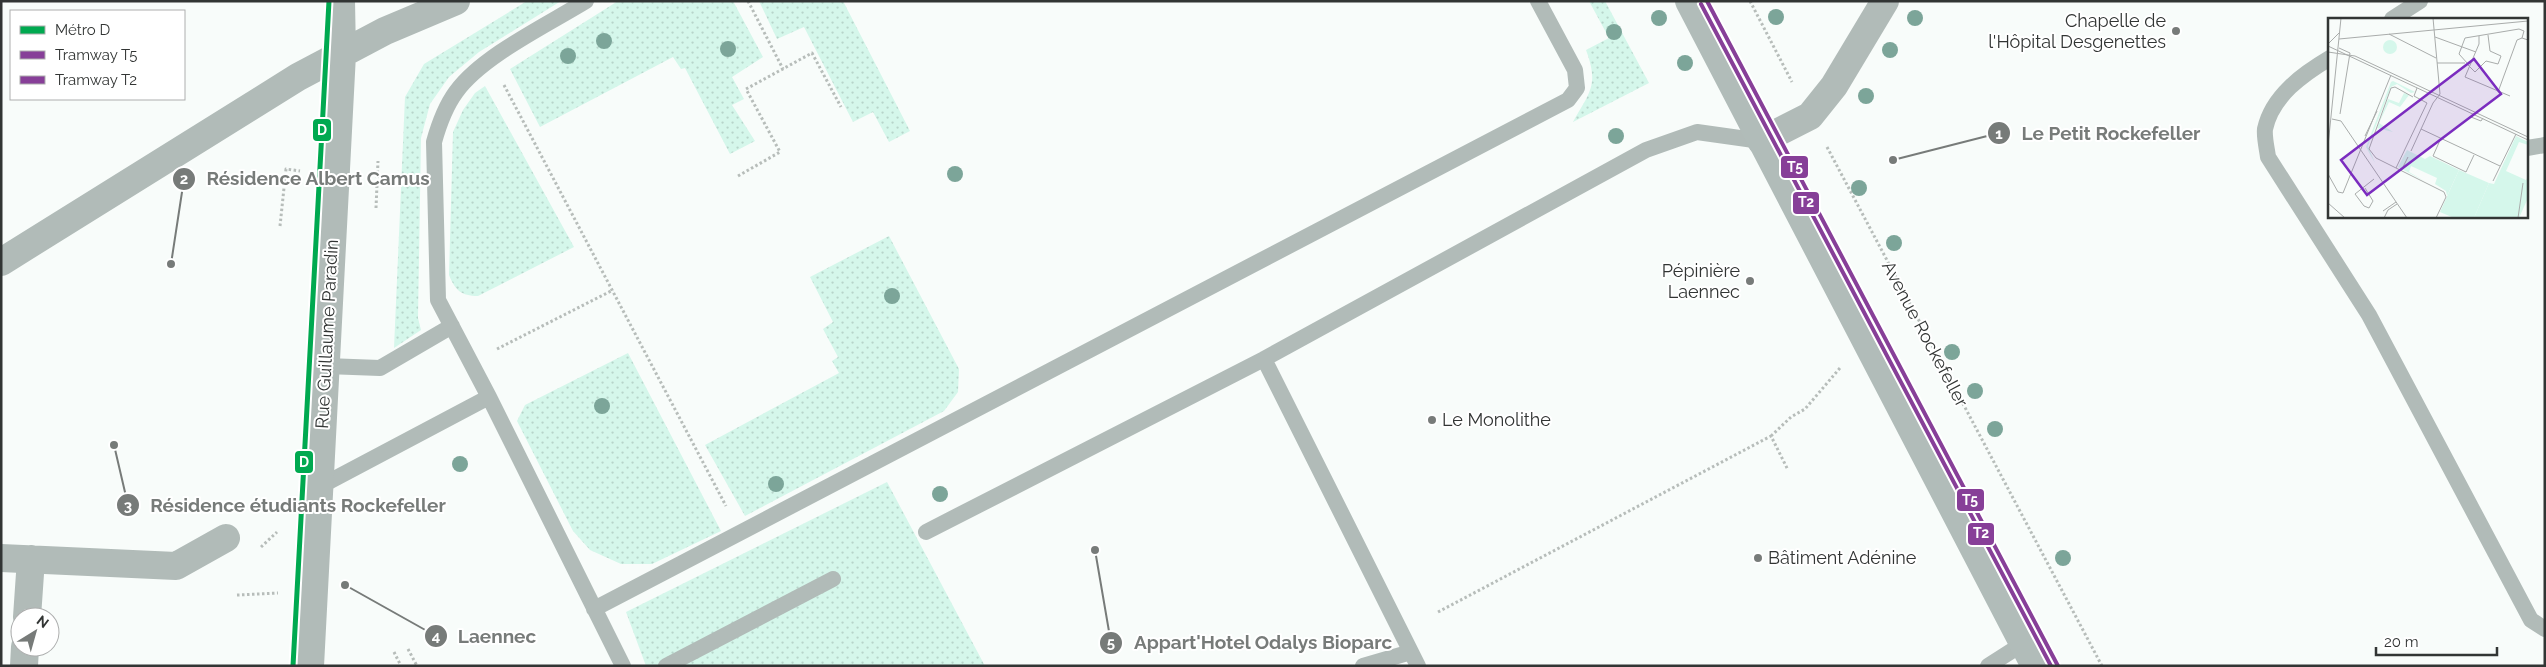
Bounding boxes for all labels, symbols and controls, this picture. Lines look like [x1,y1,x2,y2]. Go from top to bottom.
legend [10,10,185,100]
place label: Chapelle de l'Hôpital Desgenettes [1988,10,2166,52]
inset map [2328,18,2528,218]
text: Métro D [55,21,111,39]
marker: Chapelle de l'Hôpital Desgenettes [2170,25,2182,37]
text: Tramway T5 [55,46,137,64]
text: Tramway T2 [55,71,137,89]
callout: Le Petit Rockefeller [1986,116,2210,150]
line badge: D [312,118,332,142]
text: D [317,122,327,138]
text: Le Petit Rockefeller [2022,122,2201,144]
text: 1 [1995,125,2003,143]
line badge: T5 [1780,155,1809,179]
text: T5 [1787,159,1803,175]
callout: Résidence Albert Camus [171,162,440,196]
text: Résidence Albert Camus [206,167,430,189]
text: 2 [180,170,188,188]
line badge: T2 [1792,191,1820,215]
text: T2 [1798,194,1814,210]
street label: Rue Guillaume Paradin [311,239,342,429]
street label: Avenue Rockefeller [1878,257,1973,411]
place label: Pépinière Laennec [1662,260,1740,302]
marker: Pépinière Laennec [1744,275,1756,287]
place label: Le Monolithe [1442,409,1551,430]
marker: Le Monolithe [1426,414,1438,426]
line badge: D [294,450,314,474]
text: D [299,454,309,470]
callout: Résidence étudiants Rockefeller [115,488,456,522]
line badge: T5 [1956,488,1985,512]
text: T5 [1962,492,1978,508]
text: Résidence étudiants Rockefeller [150,494,446,516]
text: 3 [124,497,132,515]
line badge: T2 [1967,522,1995,546]
text: T2 [1973,525,1989,541]
place label: Bâtiment Adénine [1768,547,1917,568]
marker: Bâtiment Adénine [1752,552,1764,564]
north arrow [10,607,60,657]
text: N [34,612,52,631]
callout: Laennec [423,619,546,653]
scale bar [2376,624,2497,656]
text: Laennec [458,625,536,647]
callout: Appart'Hotel Odalys Bioparc [1099,626,1403,660]
text: 4 [432,627,441,645]
text: Appart'Hotel Odalys Bioparc [1134,631,1392,653]
text: 20 m [2384,633,2419,651]
text: 5 [1107,634,1115,652]

